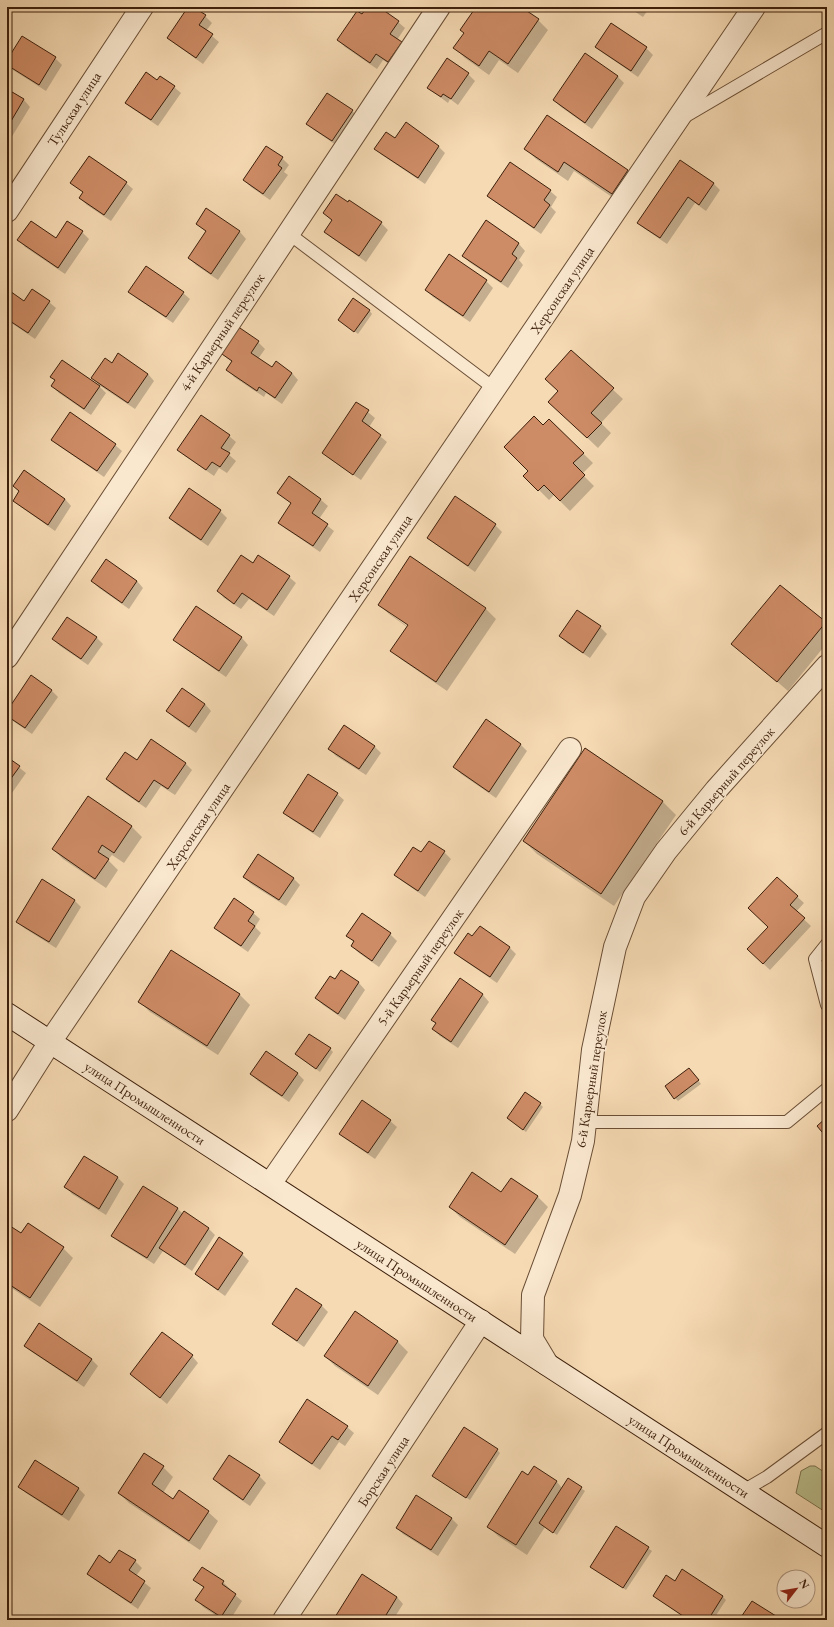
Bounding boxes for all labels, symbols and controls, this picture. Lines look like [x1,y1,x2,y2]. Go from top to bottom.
street label: Тульская улица [43,68,105,150]
street label: Херсонская улица [526,243,598,338]
street label: 4-й Карьерный переулок [176,269,268,395]
street label: Херсонская улица [344,511,416,606]
street label: 6-й Карьерный переулок [674,723,778,839]
street label: Херсонская улица [162,779,234,874]
street label: 5-й Карьерный переулок [373,905,467,1029]
street label: 6-й Карьерный переулок [571,1009,611,1149]
street label: улица Промышленности [81,1057,209,1149]
street label: улица Промышленности [353,1234,481,1326]
street label: улица Промышленности [625,1410,753,1502]
street label: Борская улица [353,1431,413,1510]
north arrow [776,1569,816,1609]
text: N [796,1576,813,1591]

